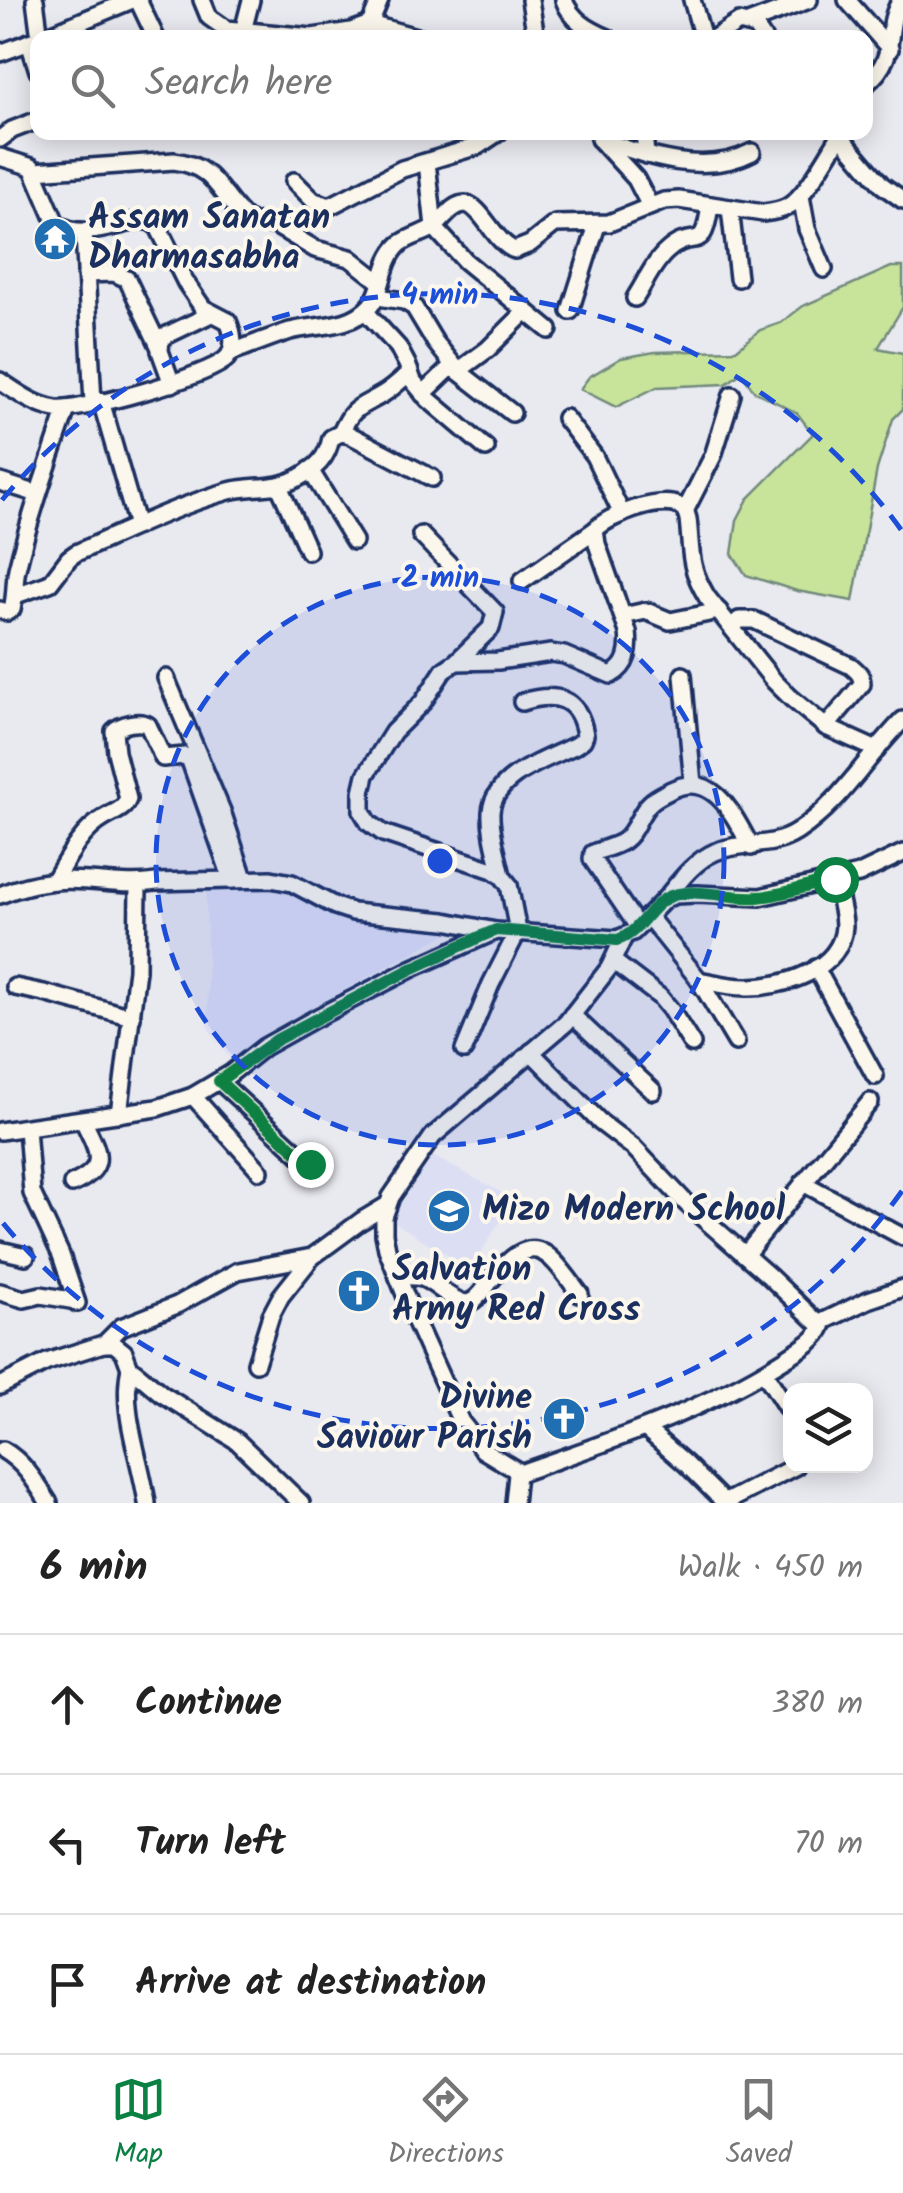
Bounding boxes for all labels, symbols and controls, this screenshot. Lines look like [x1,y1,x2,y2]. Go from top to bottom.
search box [30,30,873,140]
text: Search here [145,55,332,115]
icon: search [65,58,120,113]
place label: Assam Sanatan Dharmasabha [88,191,330,287]
temple icon: Assam Sanatan Dharmasabha [32,216,78,262]
text: 4 min [402,272,478,320]
text: 2 min [401,555,479,603]
centre of rings [422,843,458,879]
route start [813,857,859,903]
route end [288,1142,334,1188]
place label: Mizo Modern School [482,1183,786,1239]
school or university icon: Mizo Modern School [426,1188,472,1234]
place label: Salvation Army Red Cross [392,1243,640,1339]
church icon: Salvation Army Red Cross [336,1268,382,1314]
place label: Divine Saviour Parish [317,1371,532,1467]
map controls [783,1383,873,1473]
button: layers [783,1383,873,1473]
church icon: Divine Saviour Parish [541,1396,587,1442]
text: 6 min [40,1535,148,1602]
text: Walk · 450 m [678,1543,863,1594]
text: Continue [135,1674,282,1734]
icon: ahead [40,1677,95,1732]
text: 380 m [771,1679,863,1730]
text: Turn left [135,1814,286,1874]
icon: left [40,1817,95,1872]
text: 70 m [794,1819,863,1870]
text: Arrive at destination [135,1954,486,2014]
icon: arrive [40,1957,95,2012]
tab: Map [111,2072,166,2177]
tab: Directions [388,2072,504,2177]
tab: Saved [726,2072,792,2177]

